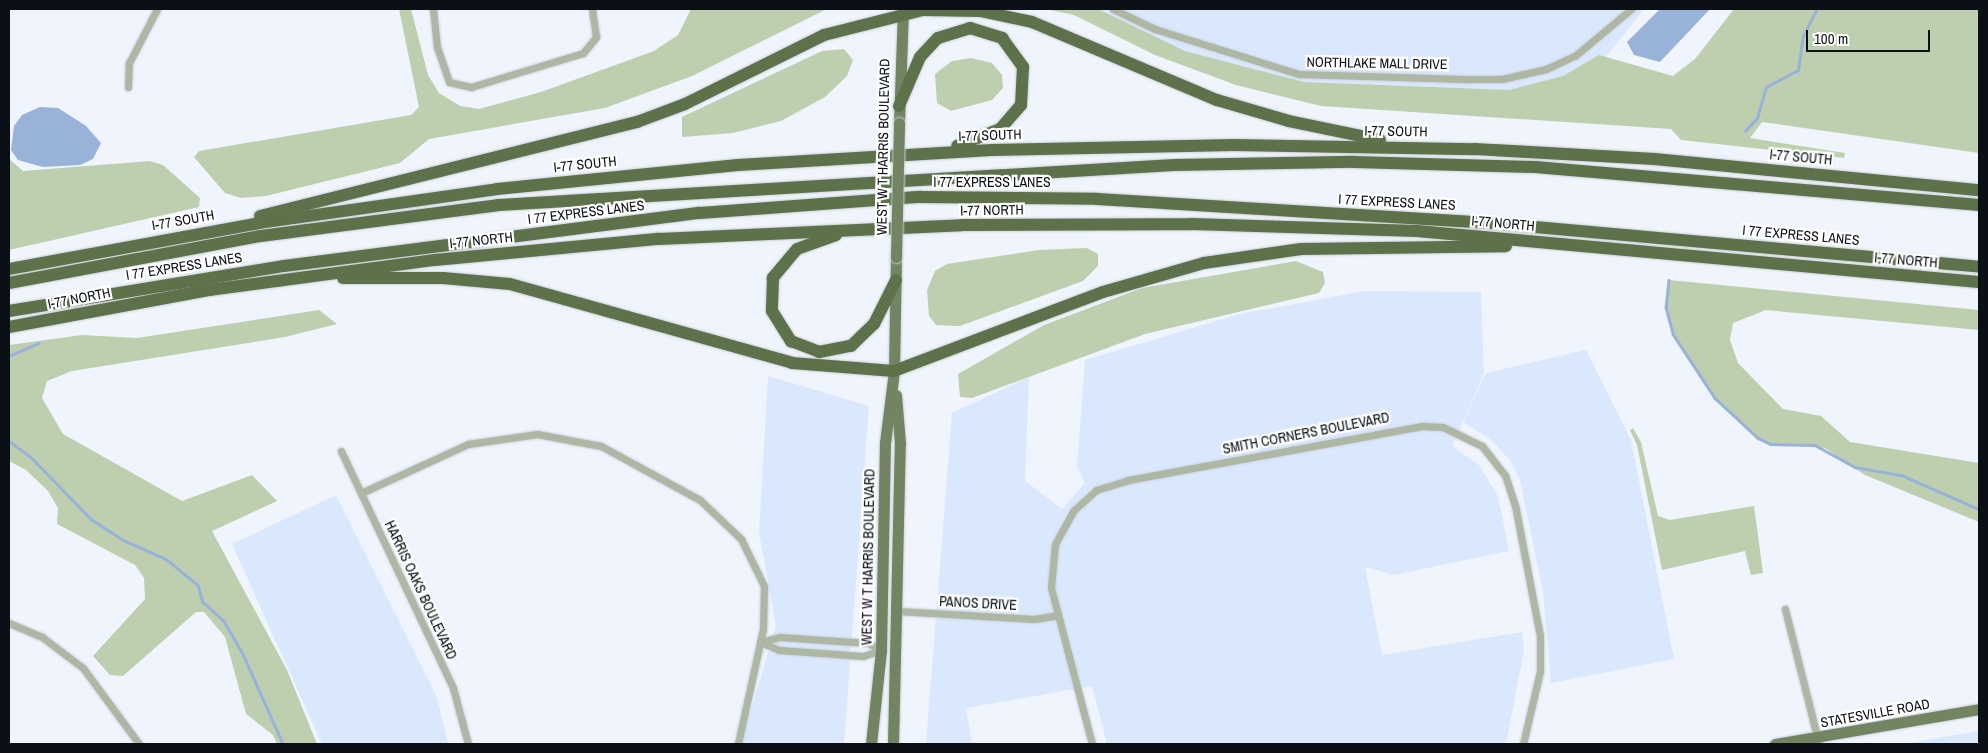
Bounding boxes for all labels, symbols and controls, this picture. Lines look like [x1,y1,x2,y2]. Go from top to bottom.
scale bar [1808,20,1932,52]
text: 100 m [1814,28,1848,49]
street label: NORTHLAKE MALL DRIVE [1306,53,1448,73]
street label: WEST W T HARRIS BOULEVARD [873,58,893,236]
street label: I-77 SOUTH [1364,122,1428,140]
street label: I-77 SOUTH [958,126,1022,144]
street label: I-77 SOUTH [1769,146,1833,168]
street label: I-77 SOUTH [553,152,617,176]
street label: I 77 EXPRESS LANES [933,174,1051,190]
street label: I 77 EXPRESS LANES [1338,191,1456,213]
street label: I 77 EXPRESS LANES [527,197,645,227]
street label: I-77 NORTH [960,201,1024,219]
street label: I-77 SOUTH [150,206,216,234]
street label: I-77 NORTH [1471,212,1535,234]
street label: I 77 EXPRESS LANES [1742,222,1860,248]
street label: I-77 NORTH [449,228,513,252]
street label: I 77 EXPRESS LANES [125,249,243,283]
street label: I-77 NORTH [1874,249,1938,271]
street label: I-77 NORTH [46,284,112,312]
street label: SMITH CORNERS BOULEVARD [1221,409,1391,457]
street label: WEST W T HARRIS BOULEVARD [858,468,878,646]
street label: HARRIS OAKS BOULEVARD [381,518,461,662]
street label: PANOS DRIVE [939,593,1017,613]
street label: STATESVILLE ROAD [1819,695,1931,731]

